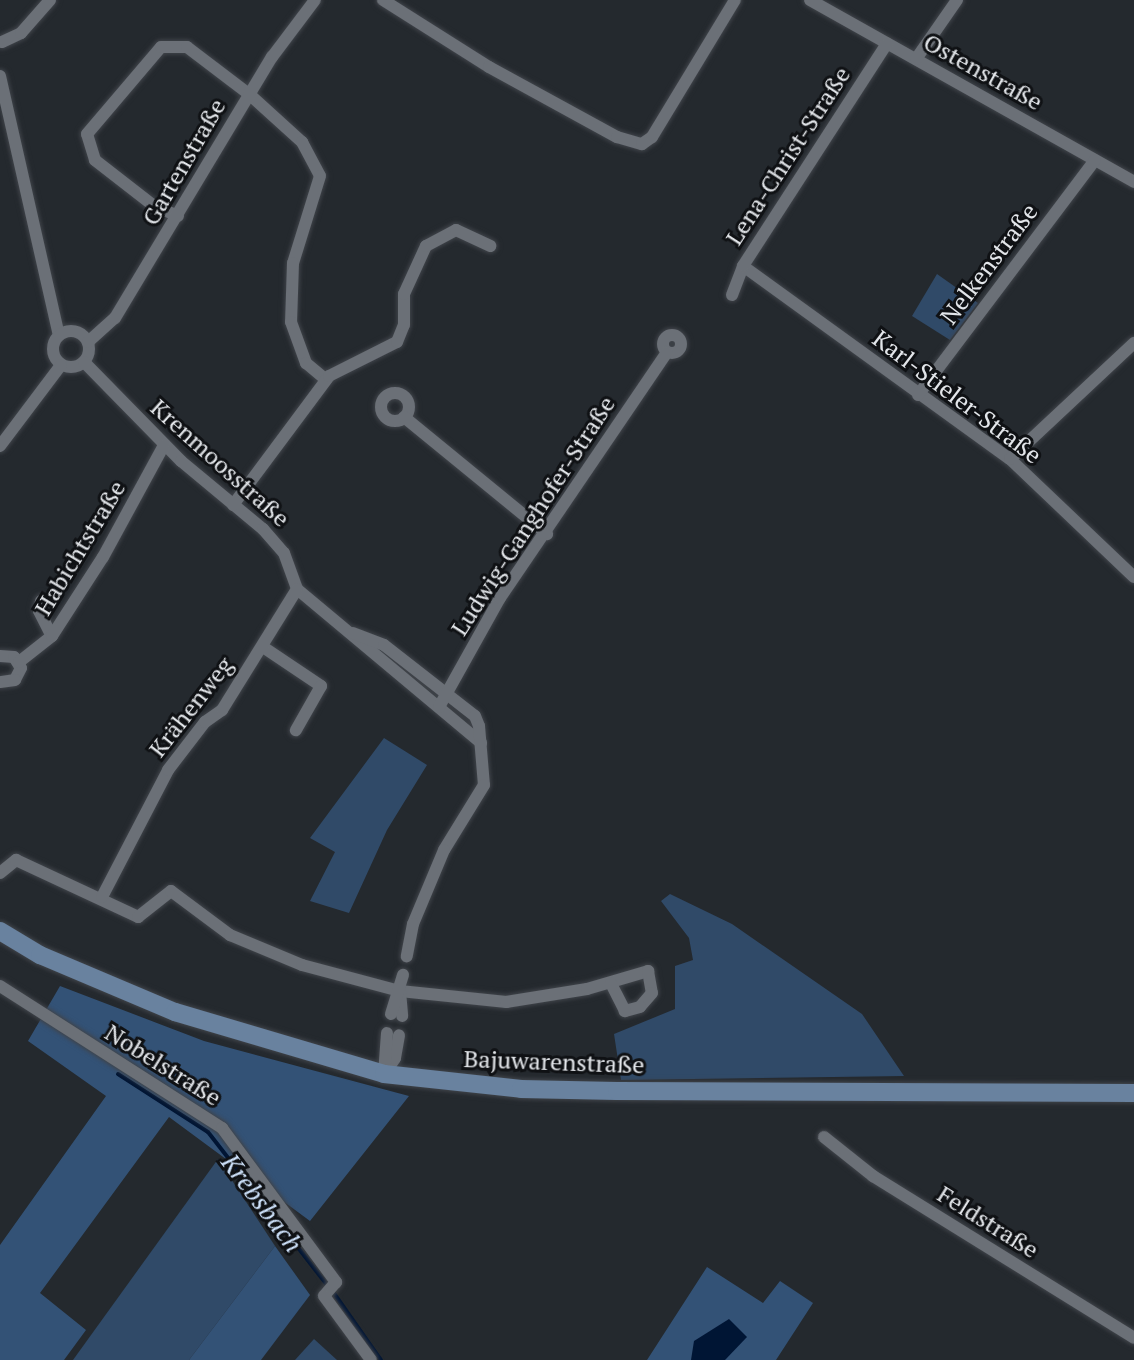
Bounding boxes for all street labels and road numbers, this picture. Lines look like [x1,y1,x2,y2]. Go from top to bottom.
street label: Ostenstraße [919,28,1047,116]
street label: Lena-Christ-Straße [720,61,856,251]
street label: Gartenstraße [136,94,232,230]
street label: Nelkenstraße [934,198,1044,330]
street label: Karl-Stieler-Straße [867,324,1047,470]
street label: Ludwig-Ganghofer-Straße [445,391,621,641]
street label: Krenmoosstraße [145,393,295,533]
street label: Habichtstraße [28,475,132,621]
street label: Krähenweg [143,651,239,763]
street label: Nobelstraße [100,1018,226,1112]
street label: Bajuwarenstraße [463,1044,645,1080]
street label: Feldstraße [932,1180,1044,1264]

